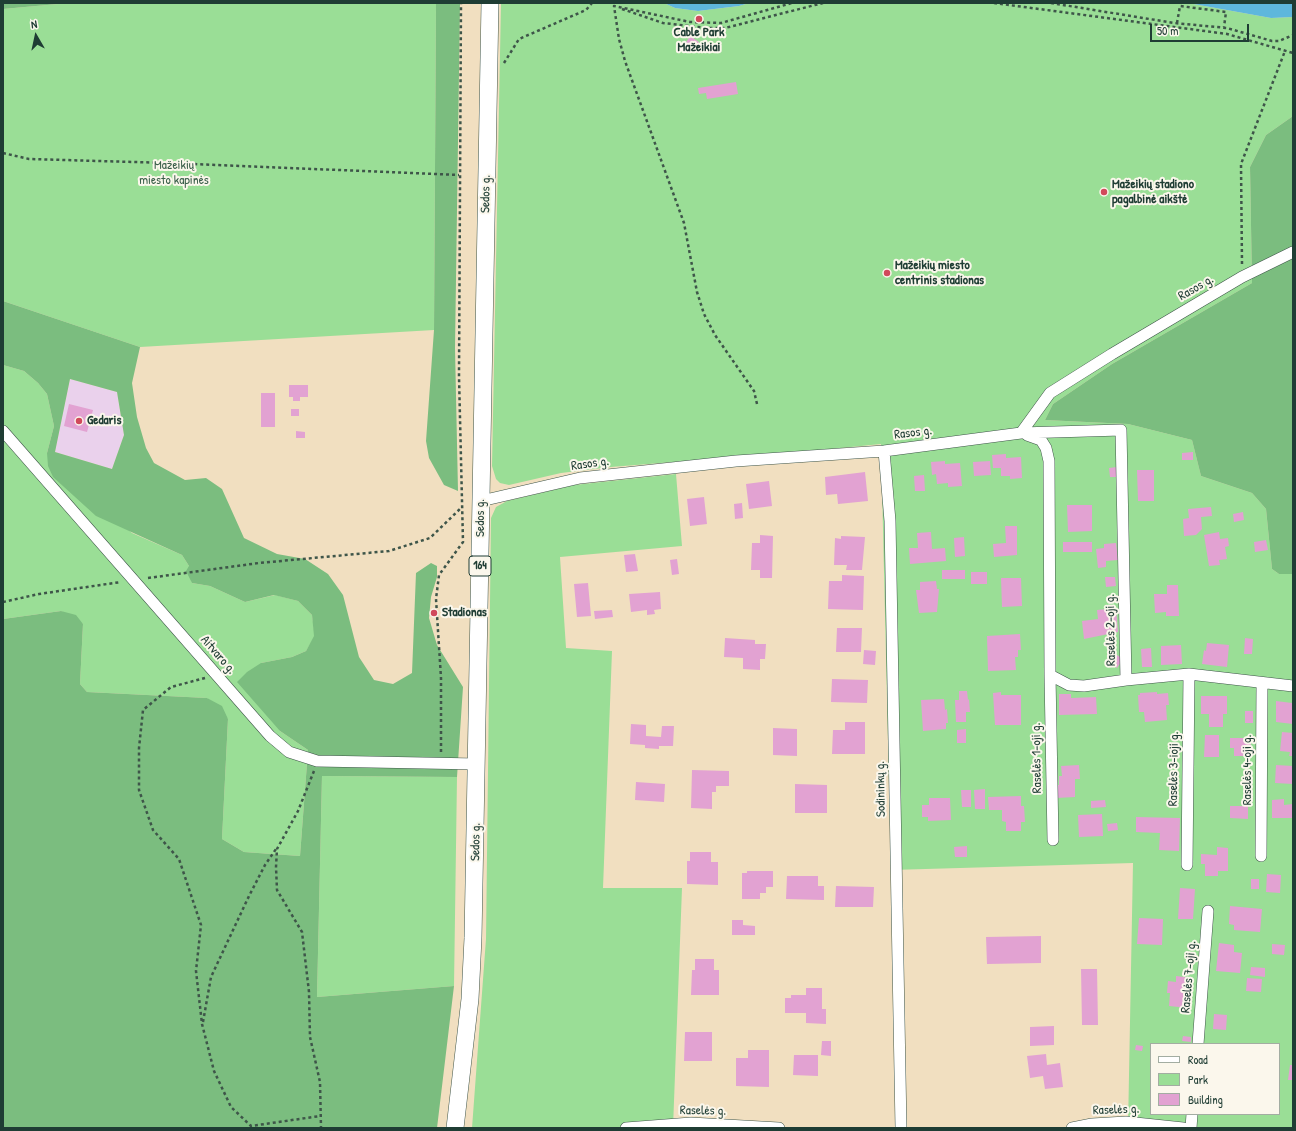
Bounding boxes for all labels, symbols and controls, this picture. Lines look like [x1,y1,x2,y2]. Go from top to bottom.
marker: Cable Park Mažeikiai [694,14,704,24]
north arrow [16,16,56,56]
scale bar [1152,16,1251,42]
text: N [30,17,38,32]
text: 50 m [1157,22,1178,39]
place label: Cable Park Mažeikiai [674,25,724,56]
park label: Mažeikių miesto kapinės [139,158,209,189]
street label: Sedos g. [478,175,494,213]
place label: Mažeikių stadiono pagalbinė aikštė [1112,177,1194,208]
marker: Mažeikių stadiono pagalbinė aikštė [1099,187,1109,197]
place label: Mažeikių miesto centrinis stadionas [895,258,984,289]
marker: Mažeikių miesto centrinis stadionas [882,268,892,278]
street label: Rasos g. [1176,272,1216,304]
place label: Gedaris [87,413,122,429]
marker: Gedaris [74,416,84,426]
street label: Rasos g. [893,423,933,443]
street label: Rasos g. [570,454,610,474]
street label: Sedos g. [473,499,489,537]
road number: 164 [469,556,491,576]
street label: Raselės 2-oji g. [1103,594,1119,666]
place label: Stadionas [442,605,487,621]
marker: Stadionas [429,608,439,618]
street label: Aitvaro g. [197,633,239,677]
street label: Raselės 1-oji g. [1029,723,1045,793]
street label: Raselės 3-ioji g. [1166,732,1182,806]
street label: Raselės 4-oji g. [1240,735,1256,805]
street label: Sodininkų g. [873,761,889,817]
street label: Sedos g. [468,823,484,861]
street label: Raselės 7-oji g. [1178,940,1200,1014]
legend [1150,1043,1280,1115]
text: Road [1188,1051,1208,1068]
text: Park [1188,1071,1208,1088]
text: Building [1188,1091,1223,1108]
street label: Raselės g. [1093,1101,1139,1119]
street label: Raselės g. [680,1103,726,1119]

